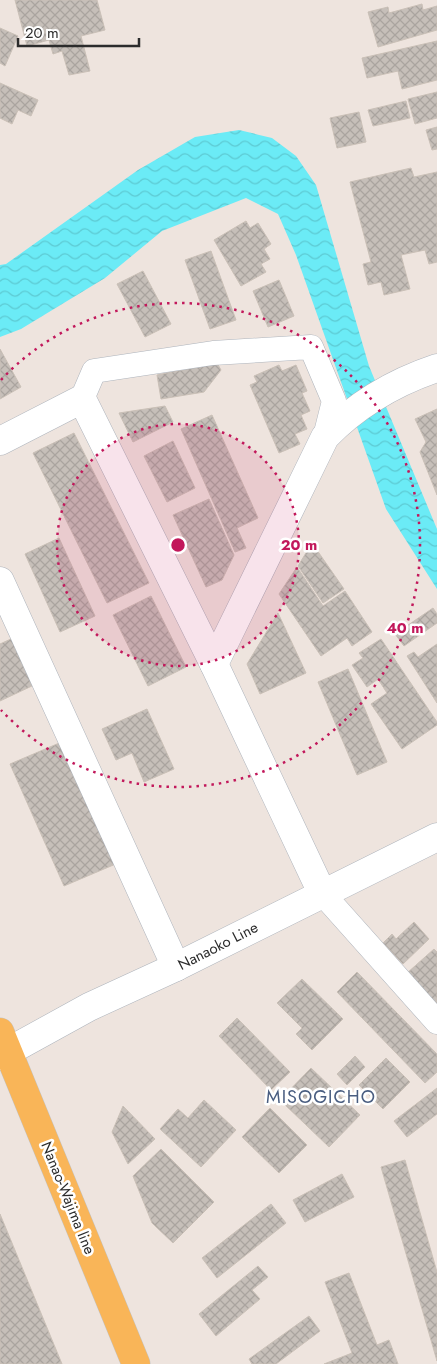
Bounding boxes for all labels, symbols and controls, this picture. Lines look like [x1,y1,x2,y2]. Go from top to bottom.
scale bar [18,15,139,47]
text: 20 m [25,22,59,44]
text: 20 m [281,534,317,556]
centre of rings [169,536,187,554]
text: 40 m [386,617,424,639]
street label: Nanaoko Line [174,916,262,976]
district label: MISOGICHO [266,1084,376,1110]
street label: Nanao-Wajima line [35,1138,101,1258]

